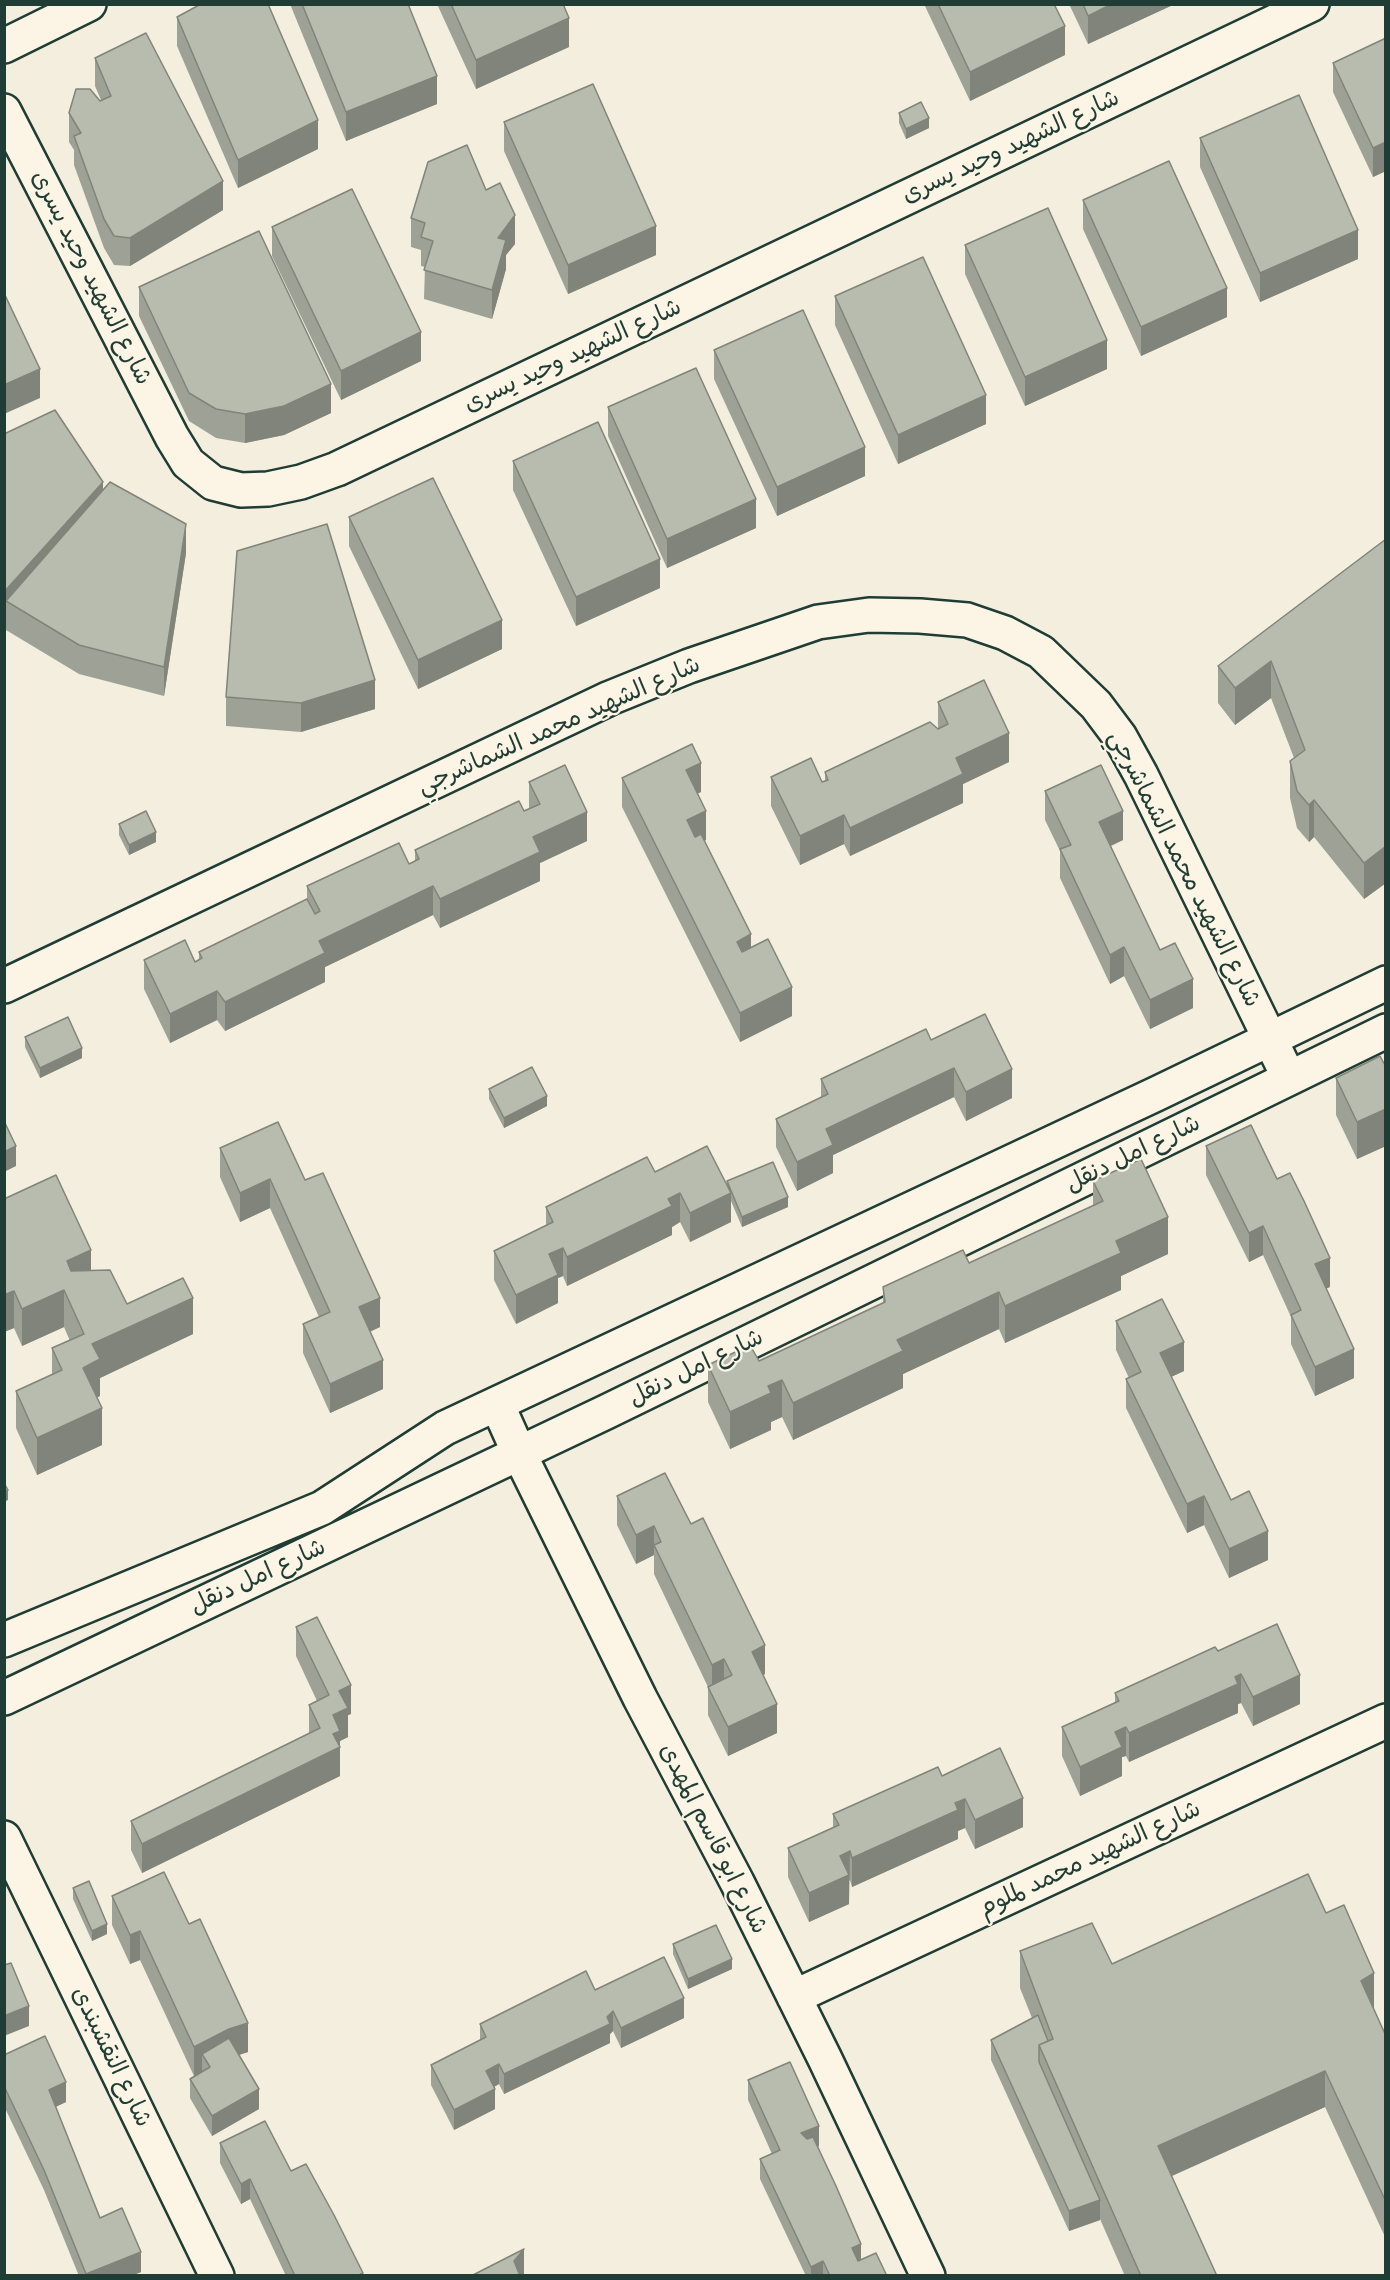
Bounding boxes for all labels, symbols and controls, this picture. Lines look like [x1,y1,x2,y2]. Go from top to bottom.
street label: شارع الشهيد وحيد يسرى [898,84,1124,210]
street label: شارع الشهيد وحيد يسرى [24,166,158,390]
street label: شارع الشهيد وحيد يسرى [460,293,686,419]
street label: شارع الشهيد محمد الشماشرجي [413,650,705,802]
street label: شارع الشهيد محمد الشماشرجي [1102,726,1266,1012]
street label: شارع امل دنقل [1061,1109,1205,1199]
street label: شارع امل دنقل [624,1323,768,1413]
street label: شارع امل دنقل [185,1533,331,1621]
street label: شارع ابو قاسم المهدى [653,1739,773,1939]
street label: شارع الشهيد محمد لملوم [974,1795,1206,1923]
street label: شارع النقشبندى [65,1982,157,2132]

